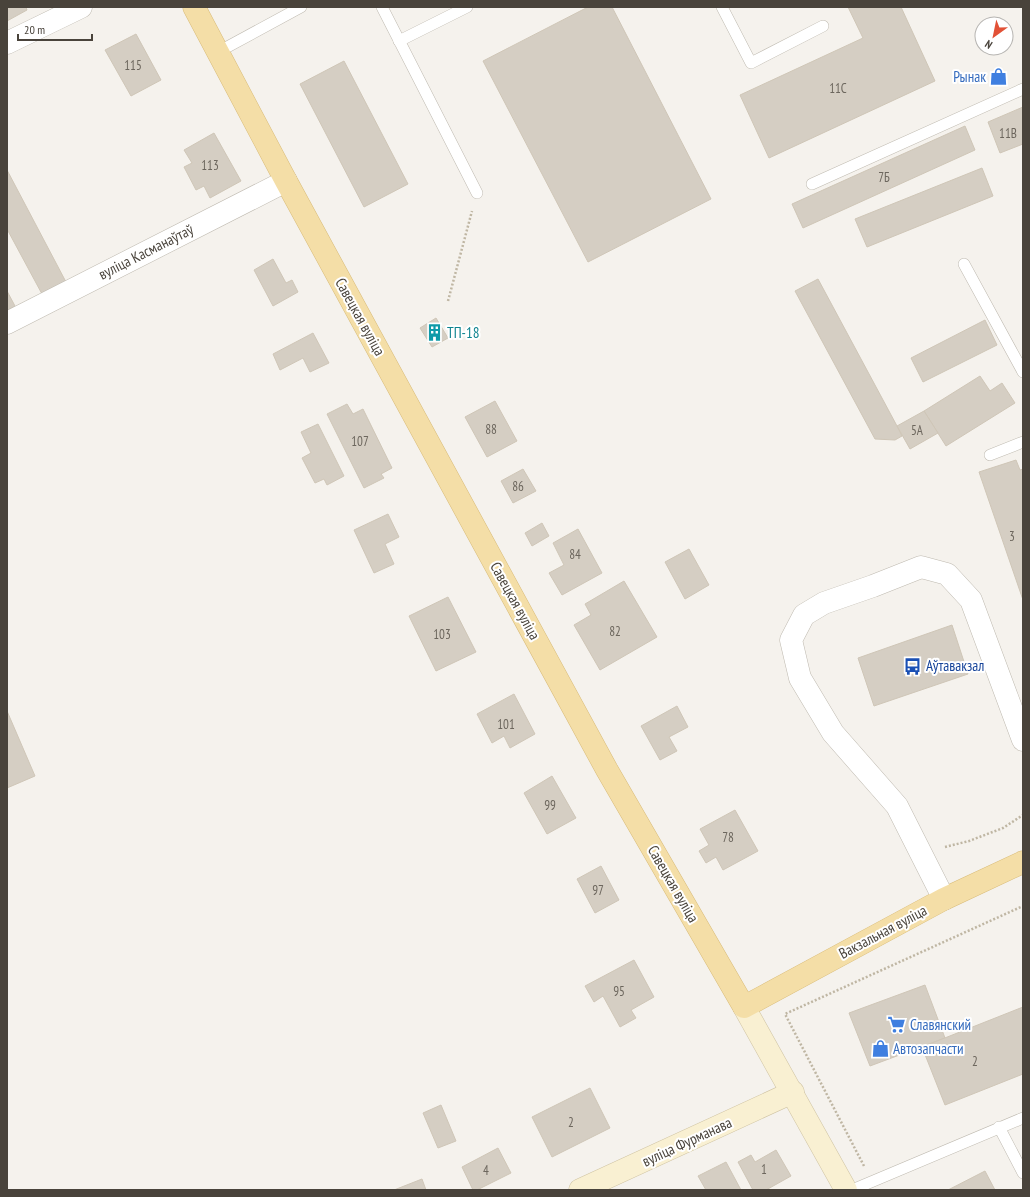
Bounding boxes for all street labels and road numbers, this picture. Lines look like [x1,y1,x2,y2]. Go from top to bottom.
street label: вуліца Касманаўтаў [95,219,197,284]
street label: Савецкая вуліца [331,275,390,359]
street label: Савецкая вуліца [486,559,545,643]
street label: Савецкая вуліца [644,842,703,926]
street label: Вакзальная вуліца [836,900,930,963]
street label: вуліца Фурманава [639,1113,735,1171]

